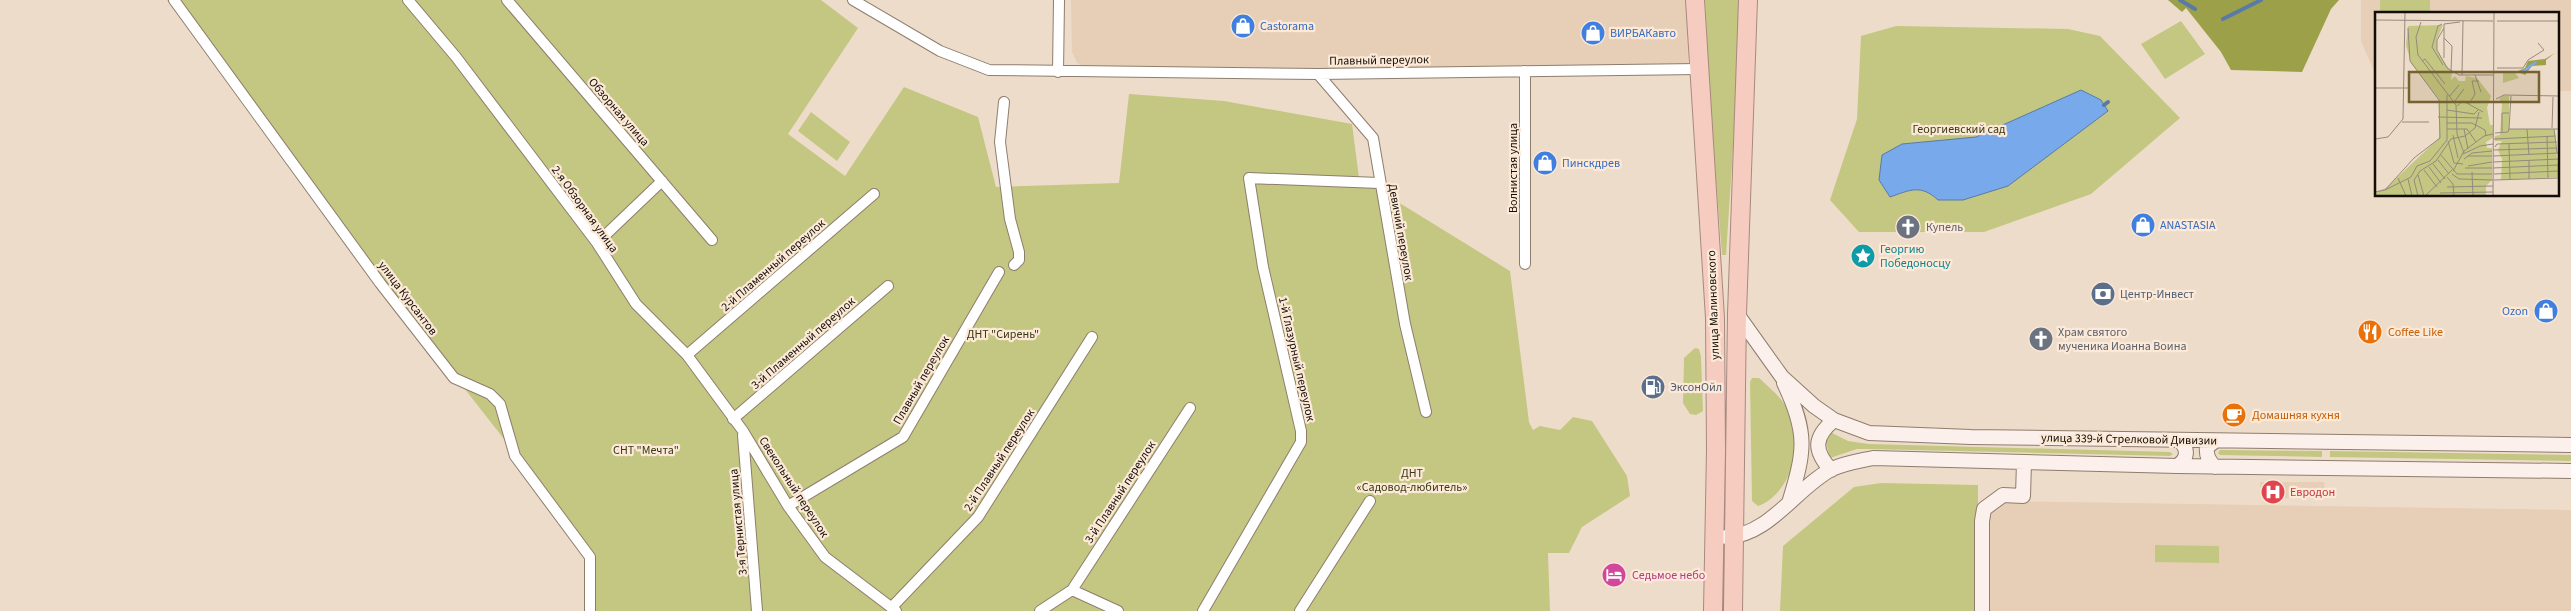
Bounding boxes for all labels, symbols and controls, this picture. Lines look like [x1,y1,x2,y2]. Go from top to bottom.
inset map [2375,12,2558,196]
shop icon: Castorama [1230,13,1256,39]
place label: Castorama [1260,18,1314,35]
shop icon: ВИРБАКавто [1580,20,1606,46]
place label: ВИРБАКавто [1610,25,1676,42]
street label: Плавный переулок [1329,51,1429,70]
street label: Обзорная улица [584,74,653,150]
park label: Георгиевский сад [1913,121,2006,138]
street label: Волнистая улица [1505,123,1522,213]
shop icon: Пинскдрев [1532,150,1558,176]
place label: Пинскдрев [1562,155,1620,172]
street label: 2-я Обзорная улица [547,162,622,256]
street label: Девичий переулок [1384,182,1417,282]
shop icon: ANASTASIA [2130,212,2156,238]
church icon: Купель [1895,214,1921,240]
street label: 2-й Пламенный переулок [718,215,829,315]
place label: ANASTASIA [2160,217,2216,234]
place label: Купель [1926,219,1963,236]
place label: Георгию Победоносцу [1880,241,1951,272]
place icon: Георгию Победоносцу [1850,243,1876,269]
street label: улица Малиновского [1703,250,1724,360]
street label: улица Курсантов [374,258,441,339]
bank icon: Центр-Инвест [2090,281,2116,307]
place label: Центр-Инвест [2120,286,2195,303]
street label: 3-й Пламенный переулок [748,293,859,393]
street label: 1-й Глазурный переулок [1274,295,1319,423]
shop icon: Ozon [2533,298,2559,324]
place label: Ozon [2502,303,2528,320]
restaurant icon: Coffee Like [2357,319,2383,345]
place label: Храм святого мученика Иоанна Воина [2058,324,2186,355]
place label: Coffee Like [2388,324,2443,341]
park label: ДНТ "Сирень" [967,326,1039,343]
church icon: Храм святого мученика Иоанна Воина [2028,326,2054,352]
street label: Плавный переулок [889,333,954,428]
fuel station icon: ЭксонОйл [1640,374,1666,400]
place label: ЭксонОйл [1670,379,1722,396]
cafe icon: Домашняя кухня [2221,402,2247,428]
street label: 2-й Плавный переулок [960,406,1039,515]
place label: Домашняя кухня [2252,407,2340,424]
street label: улица 339-й Стрелковой Дивизии [2041,429,2217,450]
street label: Свекольный переулок [755,434,833,541]
street label: 3-й Плавный переулок [1081,438,1160,547]
park label: СНТ "Мечта" [613,442,679,459]
park label: ДНТ «Садовод-любитель» [1357,465,1467,496]
street label: 3-я Тернистая улица [725,468,752,576]
hospital icon: Евродон [2260,479,2286,505]
place label: Евродон [2290,484,2335,501]
hotel icon: Седьмое небо [1601,562,1627,588]
place label: Седьмое небо [1632,567,1705,584]

